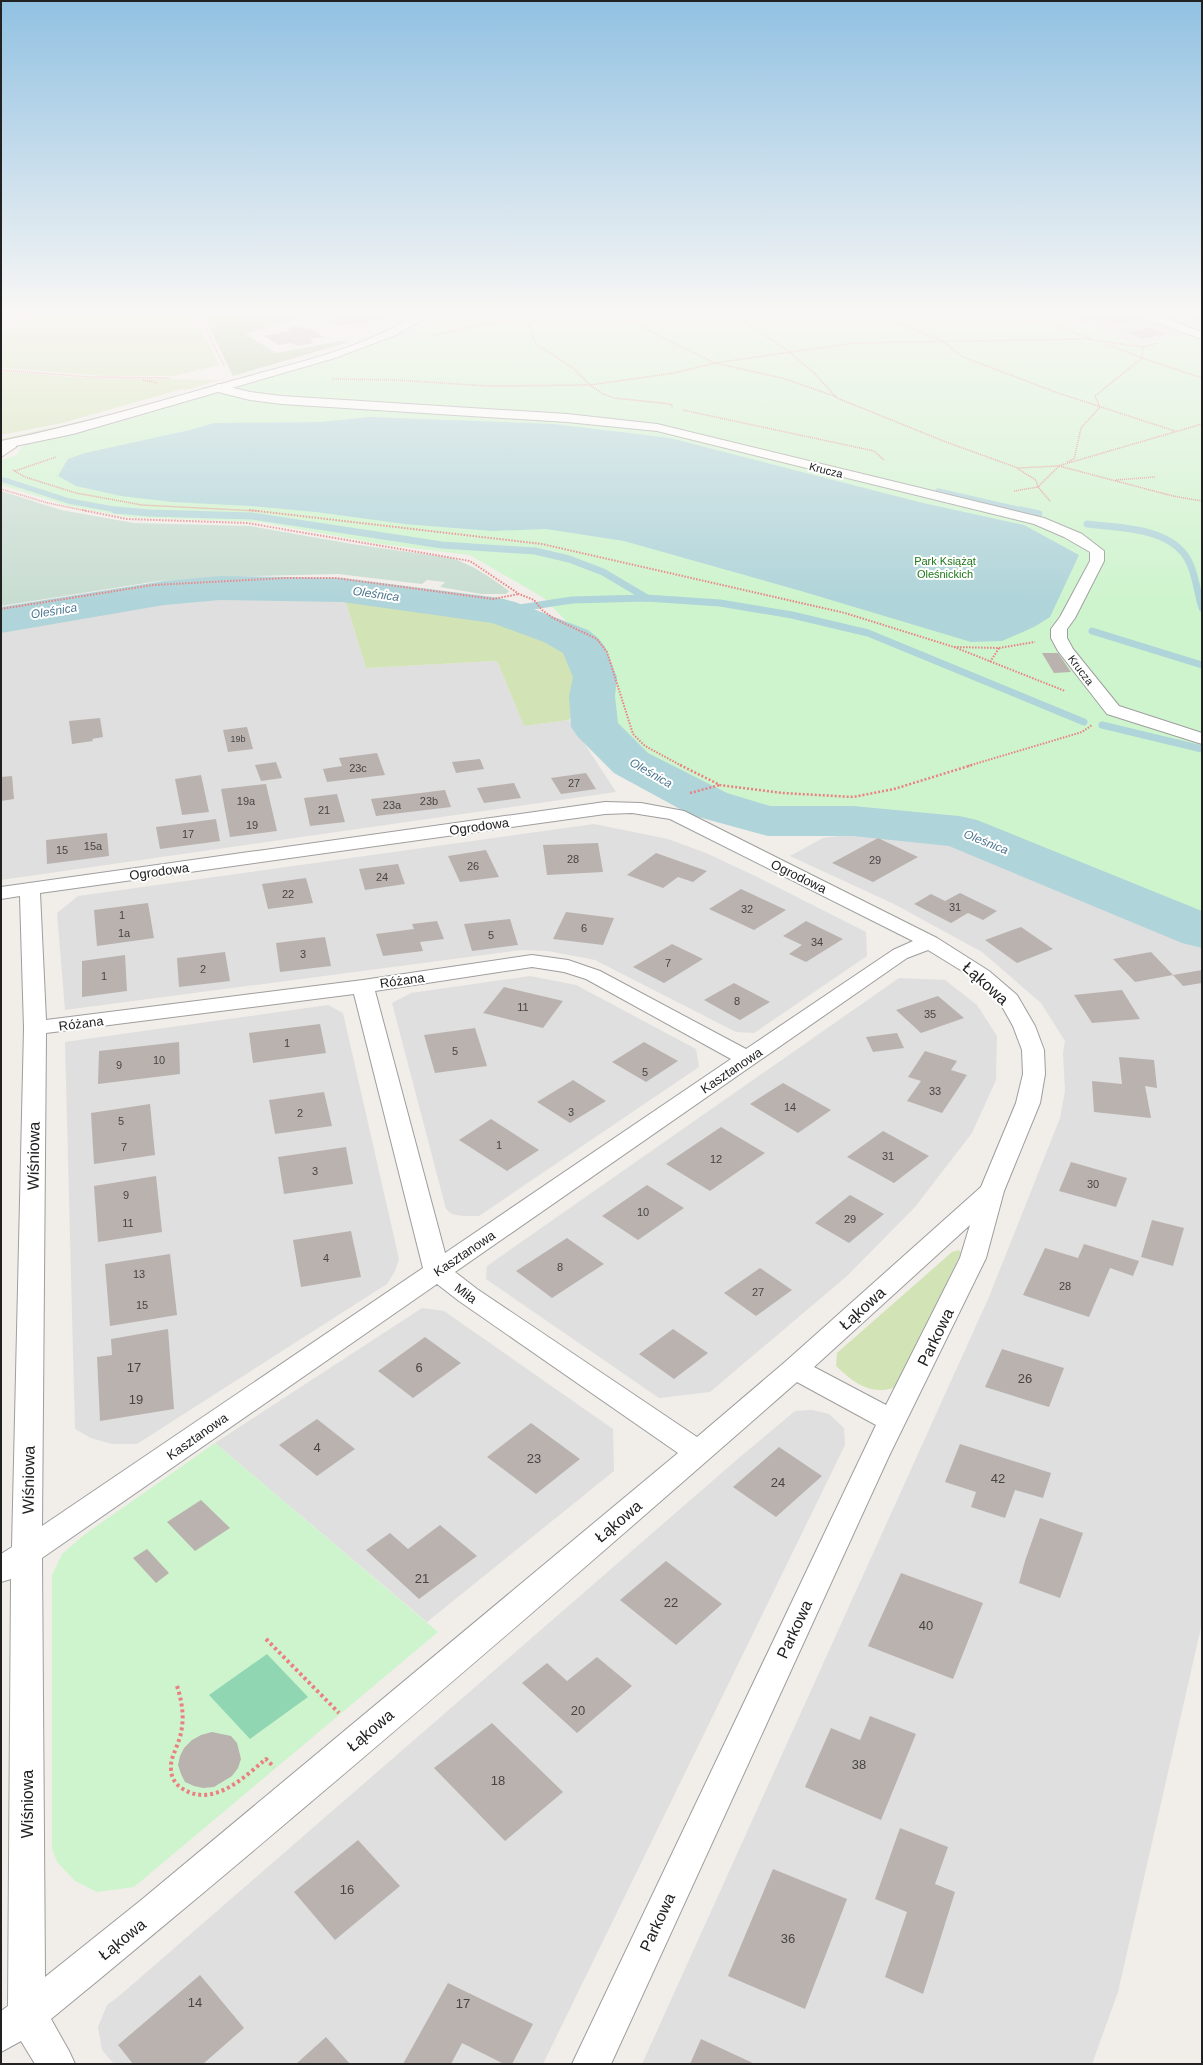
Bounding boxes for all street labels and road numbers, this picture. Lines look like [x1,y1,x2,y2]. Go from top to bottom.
street label: Krucza [808,460,845,480]
street label: Krucza [1066,653,1097,688]
street label: Ogrodowa [448,815,511,838]
street label: Ogrodowa [769,857,830,897]
street label: Ogrodowa [128,860,191,883]
street label: Łąkowa [959,959,1012,1008]
street label: Różana [379,970,426,991]
street label: Różana [58,1013,105,1034]
street label: Kasztanowa [698,1044,765,1096]
street label: Wiśniowa [24,1122,43,1190]
street label: Kasztanowa [431,1227,498,1279]
street label: Miła [452,1280,480,1307]
street label: Łąkowa [836,1284,889,1333]
street label: Parkowa [914,1305,957,1369]
street label: Kasztanowa [164,1410,231,1463]
street label: Wiśniowa [19,1446,38,1514]
street label: Łąkowa [592,1497,645,1546]
street label: Parkowa [774,1597,815,1661]
street label: Łąkowa [344,1706,397,1755]
street label: Wiśniowa [19,1770,36,1838]
street label: Parkowa [637,1890,678,1954]
street label: Łąkowa [96,1915,149,1963]

